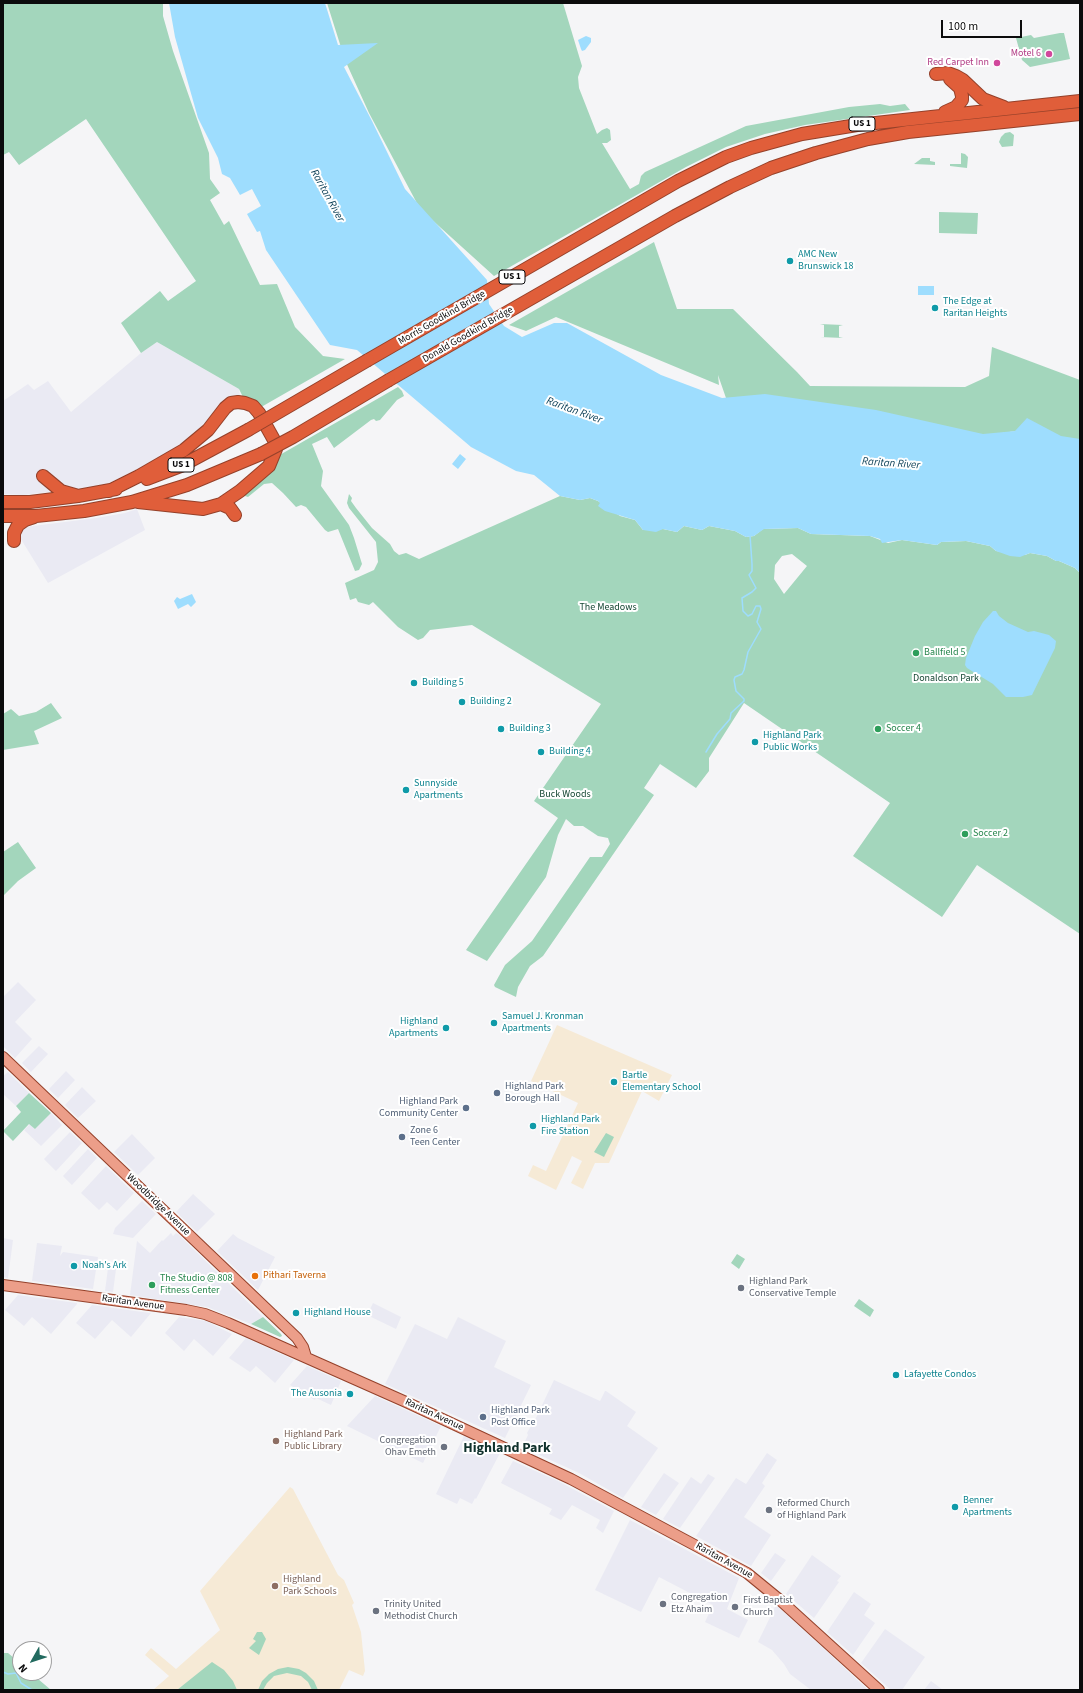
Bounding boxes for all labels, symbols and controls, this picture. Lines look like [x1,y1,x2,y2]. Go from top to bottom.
scale bar [943,12,1024,38]
text: 100 m [948,18,978,35]
place label: Motel 6 [1011,48,1041,60]
marker: Motel 6 [1044,49,1054,59]
place label: Red Carpet Inn [927,57,989,69]
marker: Red Carpet Inn [992,58,1002,68]
road number: US 1 [849,117,875,131]
water label: Raritan River [307,167,347,225]
place label: AMC New Brunswick 18 [798,249,854,272]
marker: AMC New Brunswick 18 [785,256,795,266]
road number: US 1 [499,270,525,284]
street label: Morris Goodkind Bridge [396,288,488,348]
place label: The Edge at Raritan Heights [943,296,1007,320]
marker: The Edge at Raritan Heights [930,303,940,313]
street label: Donald Goodkind Bridge [421,304,515,366]
water label: Raritan River [544,395,604,427]
water label: Raritan River [862,455,920,473]
road number: US 1 [168,458,194,472]
park label: The Meadows [579,602,637,614]
place label: Ballfield 5 [924,647,965,659]
marker: Ballfield 5 [911,648,921,658]
park label: Donaldson Park [913,673,979,685]
place label: Building 5 [422,677,464,689]
marker: Building 5 [409,678,419,688]
place label: Building 2 [470,696,512,708]
marker: Building 2 [457,697,467,707]
place label: Building 3 [509,723,551,735]
place label: Soccer 4 [886,723,921,735]
marker: Building 3 [496,724,506,734]
marker: Soccer 4 [873,724,883,734]
place label: Highland Park Public Works [763,730,822,754]
marker: Highland Park Public Works [750,737,760,747]
place label: Building 4 [549,746,591,758]
marker: Building 4 [536,747,546,757]
place label: Sunnyside Apartments [414,778,463,802]
marker: Sunnyside Apartments [401,785,411,795]
park label: Buck Woods [539,789,591,801]
place label: Soccer 2 [973,828,1008,840]
marker: Soccer 2 [960,829,970,839]
place label: Samuel J. Kronman Apartments [502,1011,584,1034]
place label: Highland Apartments [389,1016,438,1040]
marker: Samuel J. Kronman Apartments [489,1018,499,1028]
marker: Highland Apartments [441,1023,451,1033]
place label: Bartle Elementary School [622,1070,701,1094]
marker: Bartle Elementary School [609,1077,619,1087]
place label: Highland Park Borough Hall [505,1081,564,1104]
marker: Highland Park Borough Hall [492,1088,502,1098]
place label: Highland Park Community Center [379,1096,458,1120]
marker: Highland Park Community Center [461,1103,471,1113]
place label: Highland Park Fire Station [541,1114,600,1138]
marker: Highland Park Fire Station [528,1121,538,1131]
place label: Zone 6 Teen Center [410,1125,460,1148]
marker: Zone 6 Teen Center [397,1132,407,1142]
street label: Woodbridge Avenue [124,1172,192,1238]
place label: Noah's Ark [82,1260,127,1272]
marker: Noah's Ark [69,1261,79,1271]
place label: Pithari Taverna [263,1270,326,1282]
marker: Pithari Taverna [250,1271,260,1281]
place label: The Studio @ 808 Fitness Center [160,1273,232,1296]
place label: Highland Park Conservative Temple [749,1276,836,1300]
marker: The Studio @ 808 Fitness Center [147,1280,157,1290]
marker: Highland Park Conservative Temple [736,1283,746,1293]
street label: Raritan Avenue [101,1293,165,1313]
place label: Highland House [304,1307,371,1319]
marker: Highland House [291,1308,301,1318]
place label: Lafayette Condos [904,1369,976,1381]
marker: Lafayette Condos [891,1370,901,1380]
place label: The Ausonia [291,1388,342,1400]
marker: The Ausonia [345,1389,355,1399]
street label: Raritan Avenue [403,1396,465,1434]
place label: Highland Park Post Office [491,1405,550,1428]
marker: Highland Park Post Office [478,1412,488,1422]
place label: Highland Park Public Library [284,1429,343,1452]
place label: Congregation Ohav Emeth [380,1435,436,1458]
marker: Highland Park Public Library [271,1436,281,1446]
district label: Highland Park [463,1441,551,1457]
marker: Congregation Ohav Emeth [439,1442,449,1452]
place label: Benner Apartments [963,1495,1012,1518]
place label: Reformed Church of Highland Park [777,1498,850,1522]
marker: Benner Apartments [950,1502,960,1512]
marker: Reformed Church of Highland Park [764,1505,774,1515]
street label: Raritan Avenue [693,1540,755,1582]
place label: Highland Park Schools [283,1574,337,1598]
marker: Highland Park Schools [270,1581,280,1591]
place label: Congregation Etz Ahaim [671,1592,727,1616]
place label: First Baptist Church [743,1595,793,1618]
place label: Trinity United Methodist Church [384,1599,458,1622]
marker: Congregation Etz Ahaim [658,1599,668,1609]
marker: First Baptist Church [730,1602,740,1612]
marker: Trinity United Methodist Church [371,1606,381,1616]
north arrow [12,1641,52,1681]
text: N [15,1661,31,1676]

